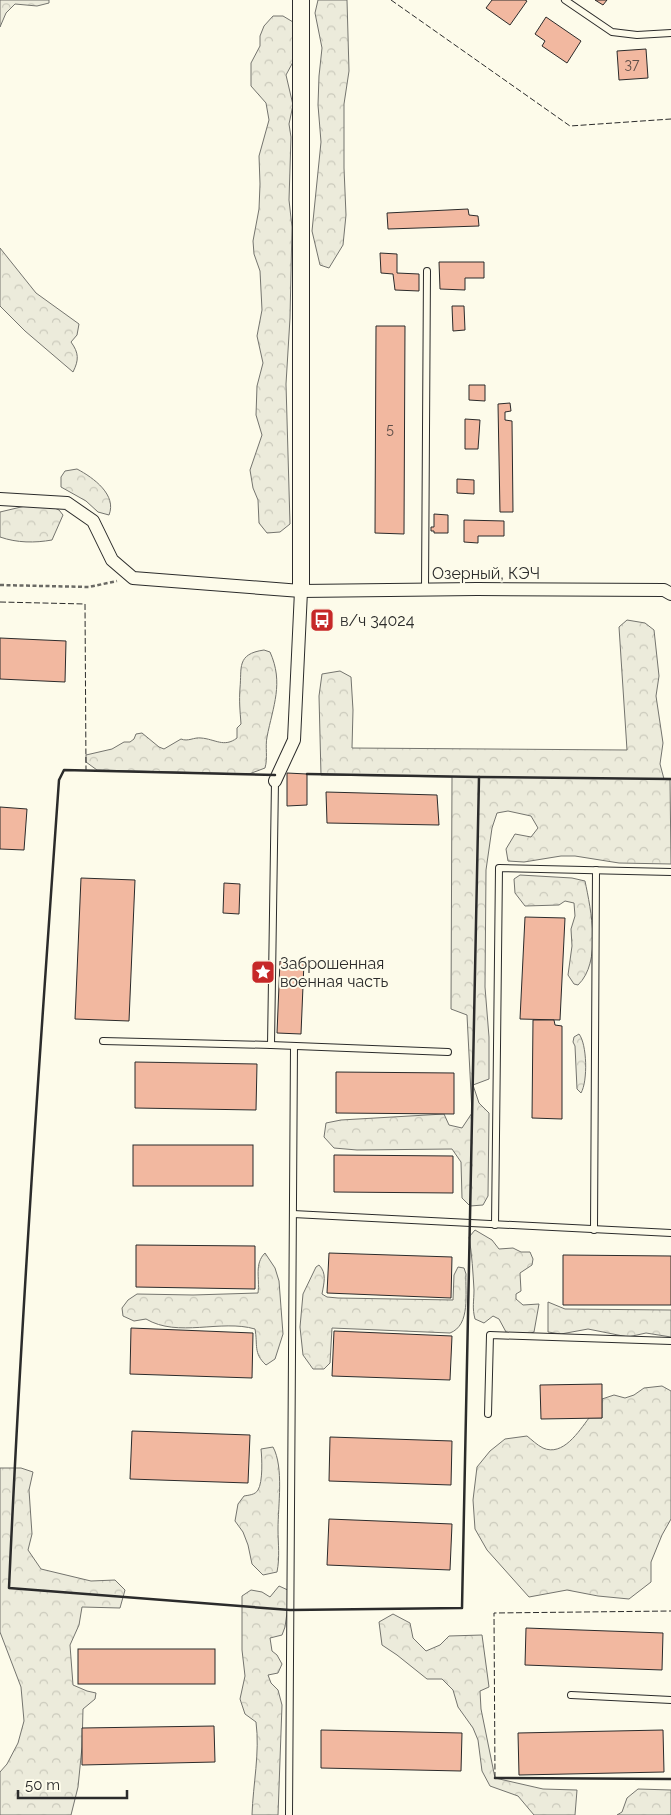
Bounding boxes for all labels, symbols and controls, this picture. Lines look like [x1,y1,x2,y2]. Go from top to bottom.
house number: 37 [625,56,640,72]
house number: 5 [386,421,394,437]
street label: Озерный, КЭЧ [432,564,540,583]
bus stop icon: в/ч 34024 [309,607,335,633]
place label: в/ч 34024 [340,611,415,630]
place label: Заброшенная военная часть [280,954,389,991]
place icon: Заброшенная военная часть [250,959,276,985]
scale bar [18,1768,126,1800]
text: 50 m [25,1776,60,1794]

